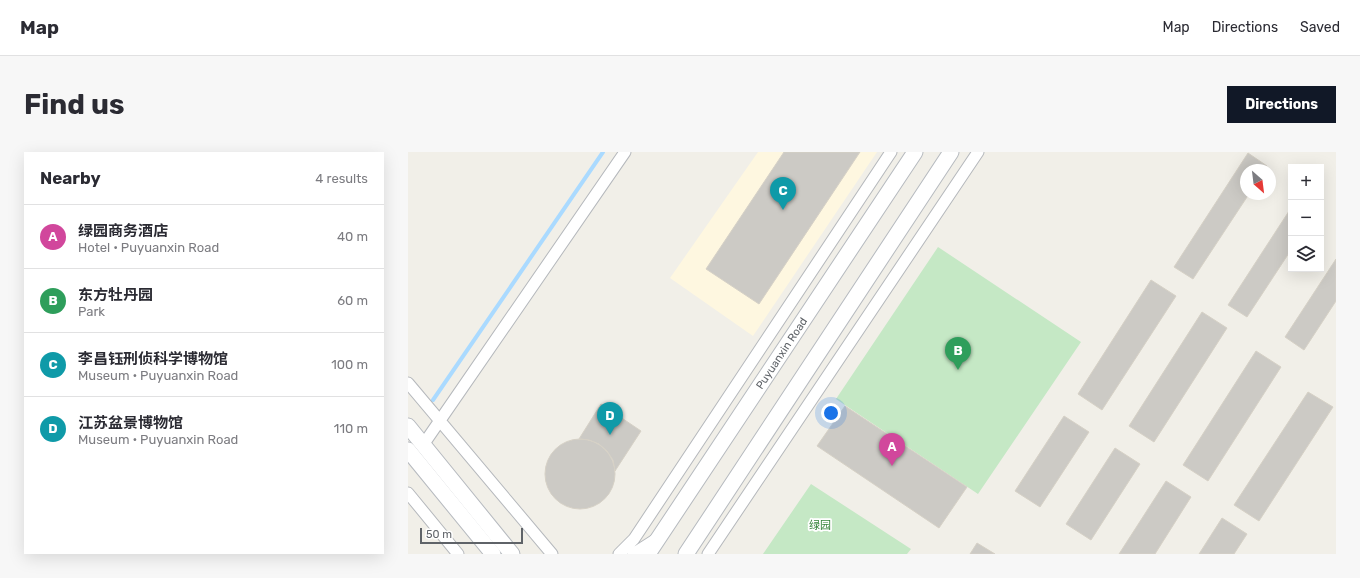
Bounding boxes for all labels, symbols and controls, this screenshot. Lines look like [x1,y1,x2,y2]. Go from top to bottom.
text: Map [20,16,59,39]
text: Map [1163,19,1190,36]
text: Directions [1212,19,1278,36]
text: Saved [1300,19,1340,36]
button: Directions [1227,86,1336,123]
text: Find us [24,88,124,121]
north arrow [1240,164,1276,200]
map controls [1288,164,1324,272]
button: + [1288,164,1324,200]
text: Nearby [40,168,101,188]
text: 4 results [315,171,368,186]
pin: C [770,177,796,210]
button: − [1288,200,1324,236]
text: 绿园商务酒店 [78,222,168,240]
text: A [48,229,58,244]
text: 40 m [337,229,368,244]
button: layers [1288,236,1324,272]
text: Hotel · Puyuanxin Road [78,240,219,255]
text: 东方牡丹园 [78,286,153,304]
text: B [48,293,58,308]
text: 60 m [337,293,368,308]
text: Park [78,304,105,319]
street label: Puyuanxin Road [753,315,810,392]
pin: B [945,337,971,370]
text: 李昌钰刑侦科学博物馆 [78,350,228,368]
text: C [48,357,58,372]
text: 100 m [331,357,368,372]
text: Museum · Puyuanxin Road [78,368,238,383]
pin: D [597,402,623,435]
your location [821,403,841,423]
text: 江苏盆景博物馆 [78,414,183,432]
text: D [48,421,58,436]
text: 110 m [334,421,368,436]
text: Museum · Puyuanxin Road [78,432,238,447]
pin: A [879,433,905,466]
park label: 绿园 [809,519,831,532]
scale bar [420,526,523,545]
text: 50 m [426,528,452,541]

